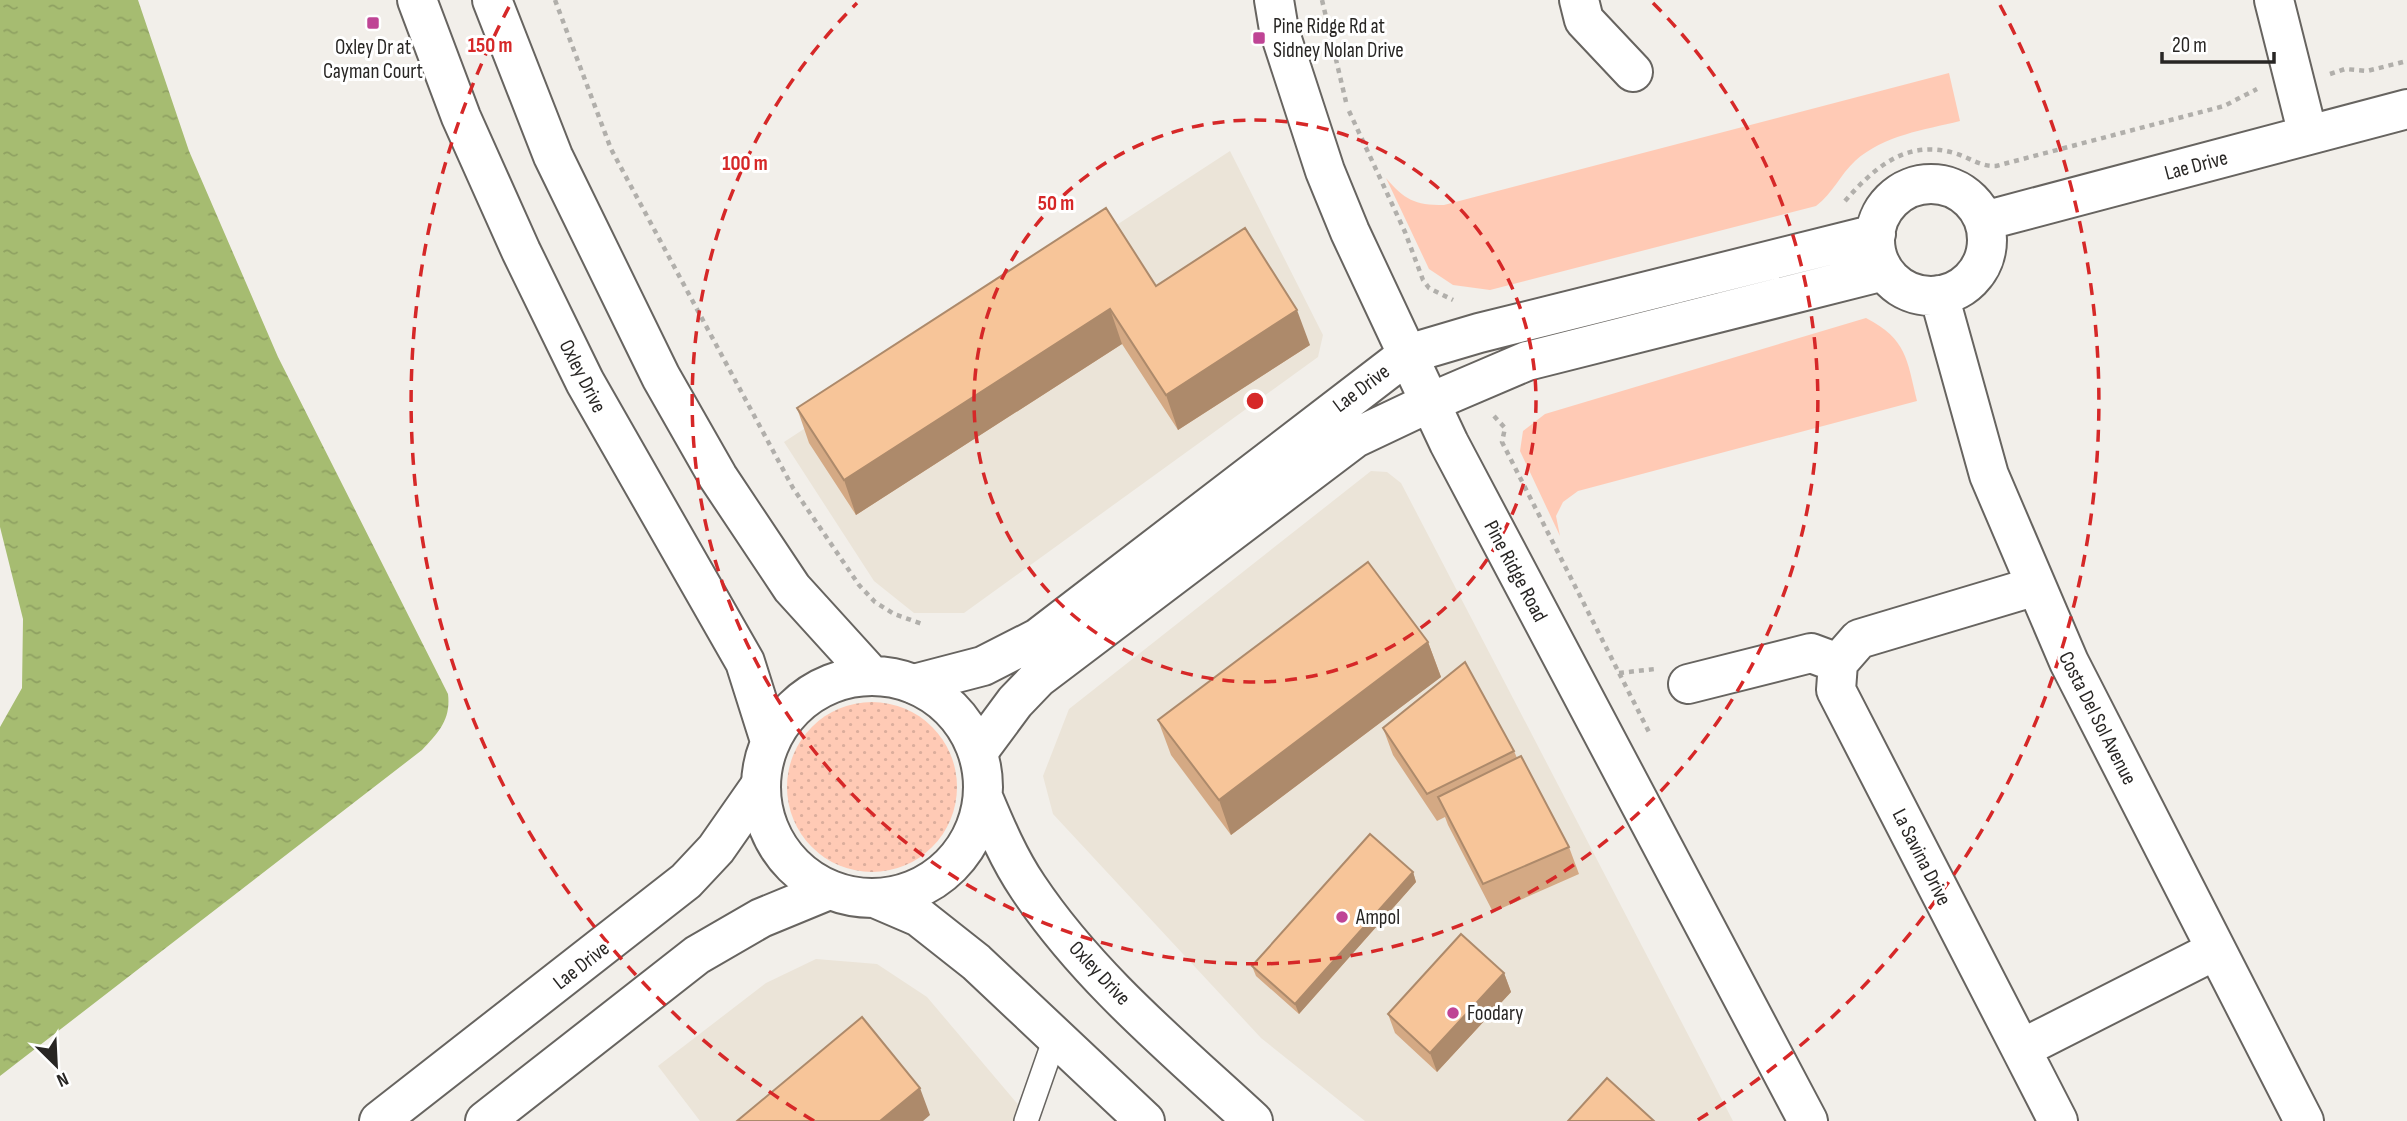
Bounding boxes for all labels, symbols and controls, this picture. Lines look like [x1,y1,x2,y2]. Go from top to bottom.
place label: Pine Ridge Rd at Sidney Nolan Drive [1273,14,1404,63]
marker: Oxley Dr at Cayman Court [365,15,381,31]
scale bar [2162,21,2274,65]
marker: Pine Ridge Rd at Sidney Nolan Drive [1251,30,1267,46]
text: 150 m [468,33,512,58]
text: 20 m [2172,33,2207,58]
place label: Oxley Dr at Cayman Court [323,35,423,84]
street label: Lae Drive [2162,145,2230,186]
text: 100 m [722,151,768,176]
text: 50 m [1038,191,1074,216]
street label: Oxley Drive [554,336,612,417]
street label: Lae Drive [1328,359,1395,418]
centre of rings [1243,389,1267,413]
street label: Pine Ridge Road [1478,516,1553,626]
street label: Costa Del Sol Avenue [2053,647,2142,789]
street label: La Savina Drive [1887,805,1957,910]
place label: Ampol [1355,905,1400,930]
marker: Ampol [1334,909,1350,925]
street label: Lae Drive [548,936,614,995]
street label: Oxley Drive [1064,936,1136,1011]
place label: Foodary [1467,1001,1523,1026]
marker: Foodary [1445,1005,1461,1021]
north arrow [21,1030,91,1100]
text: N [53,1067,72,1092]

